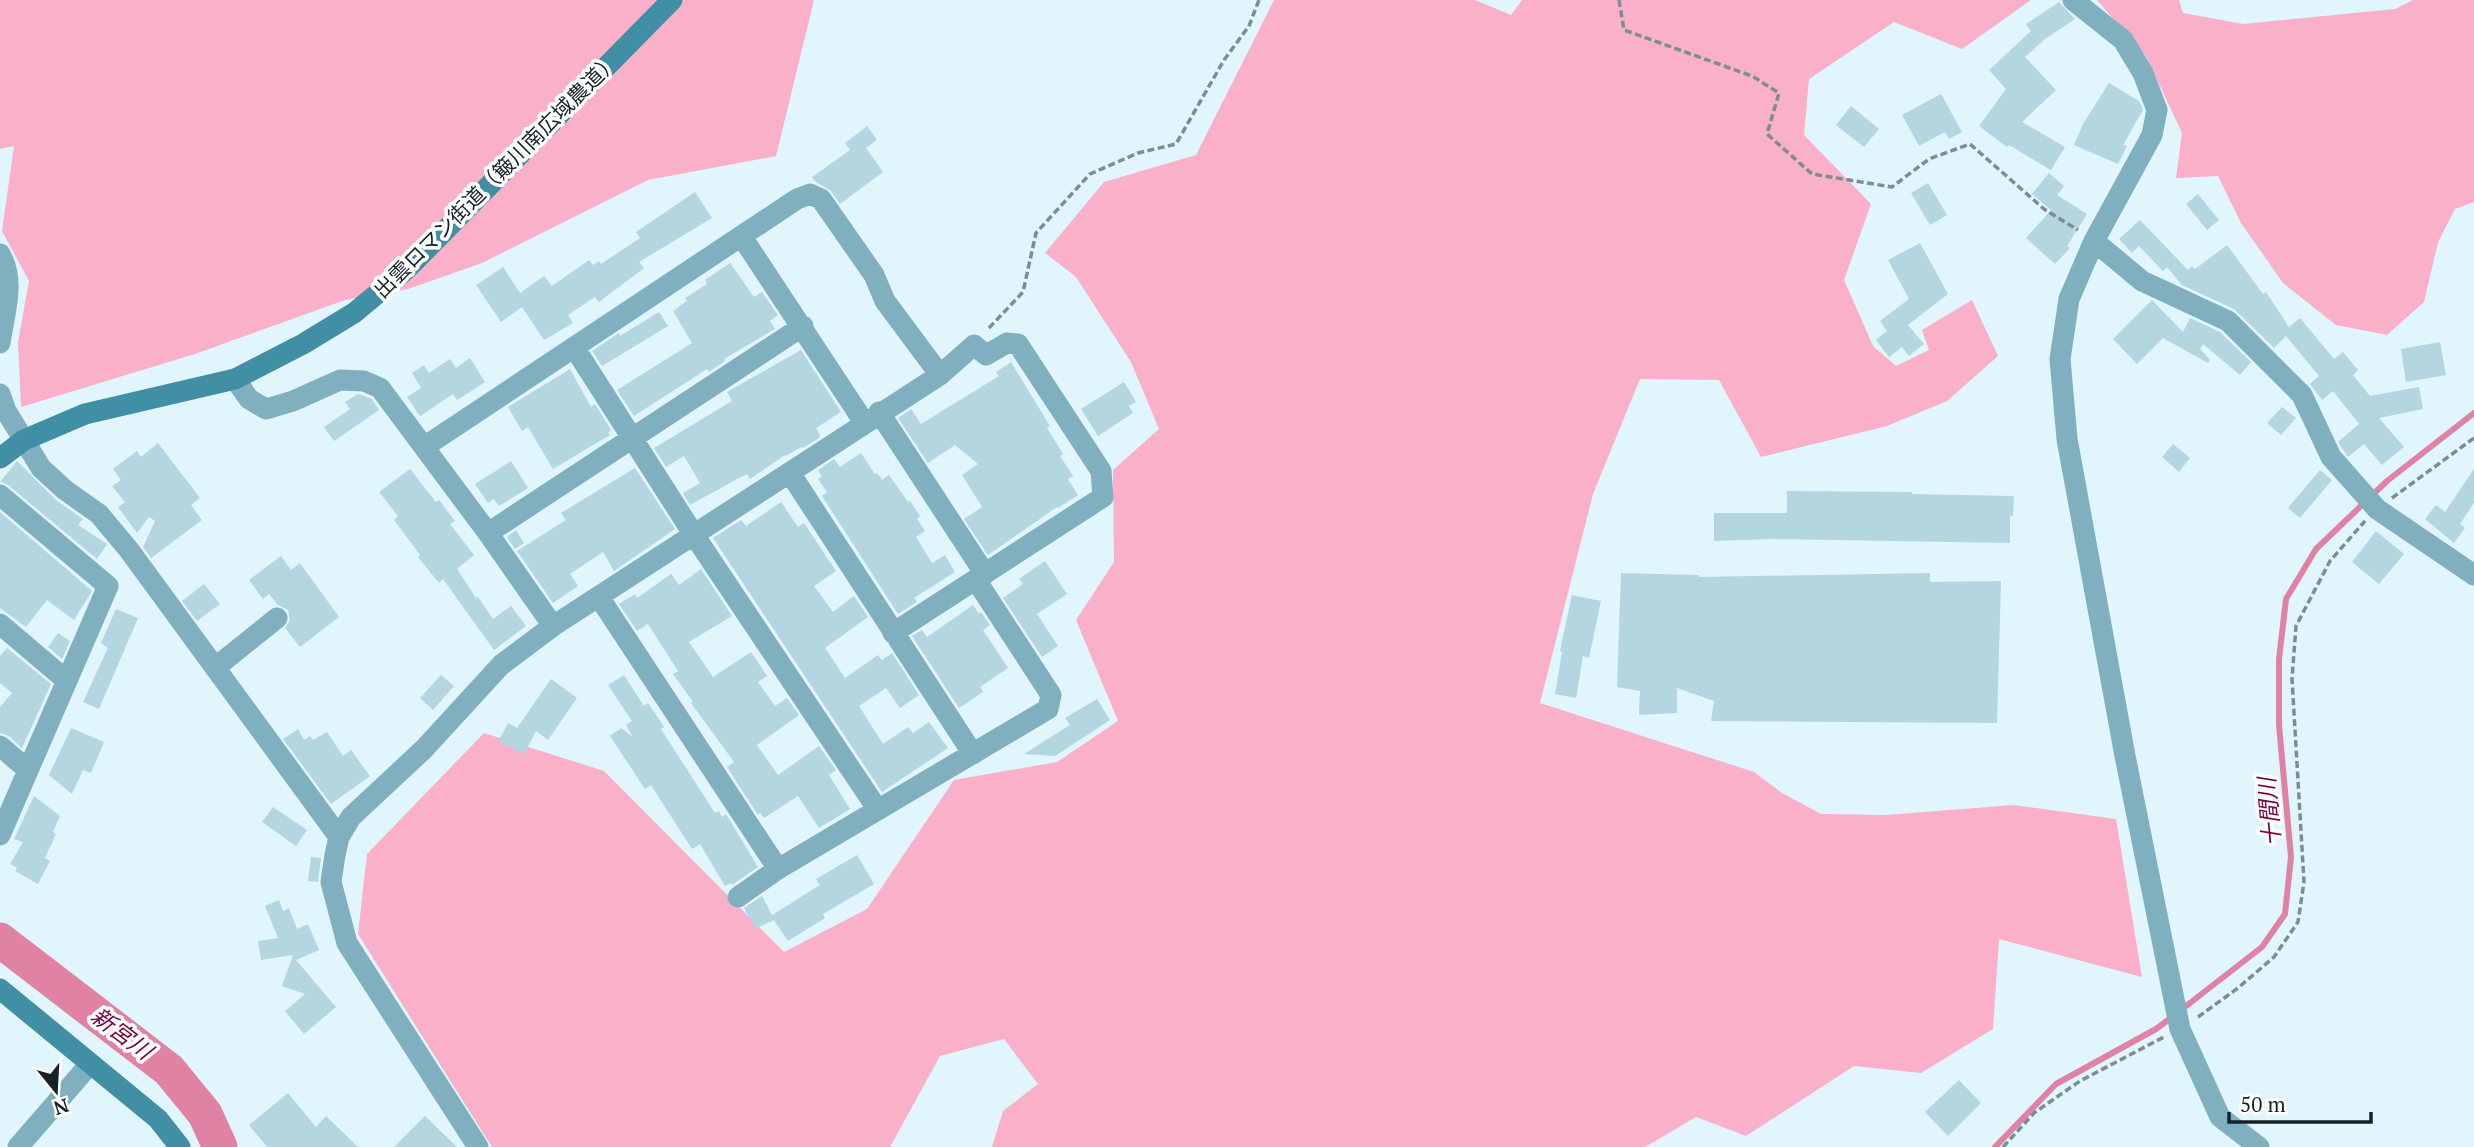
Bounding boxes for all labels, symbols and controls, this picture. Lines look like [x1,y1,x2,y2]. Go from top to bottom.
street label: 出雲ロマン街道（簸川南広域農道） [367,46,625,304]
water label: 十間川 [2250,773,2287,848]
water label: 新宮川 [85,1000,161,1068]
north arrow [21,1056,91,1126]
scale bar [2229,1080,2371,1124]
text: 50 m [2240,1090,2286,1118]
text: N [50,1094,72,1122]

